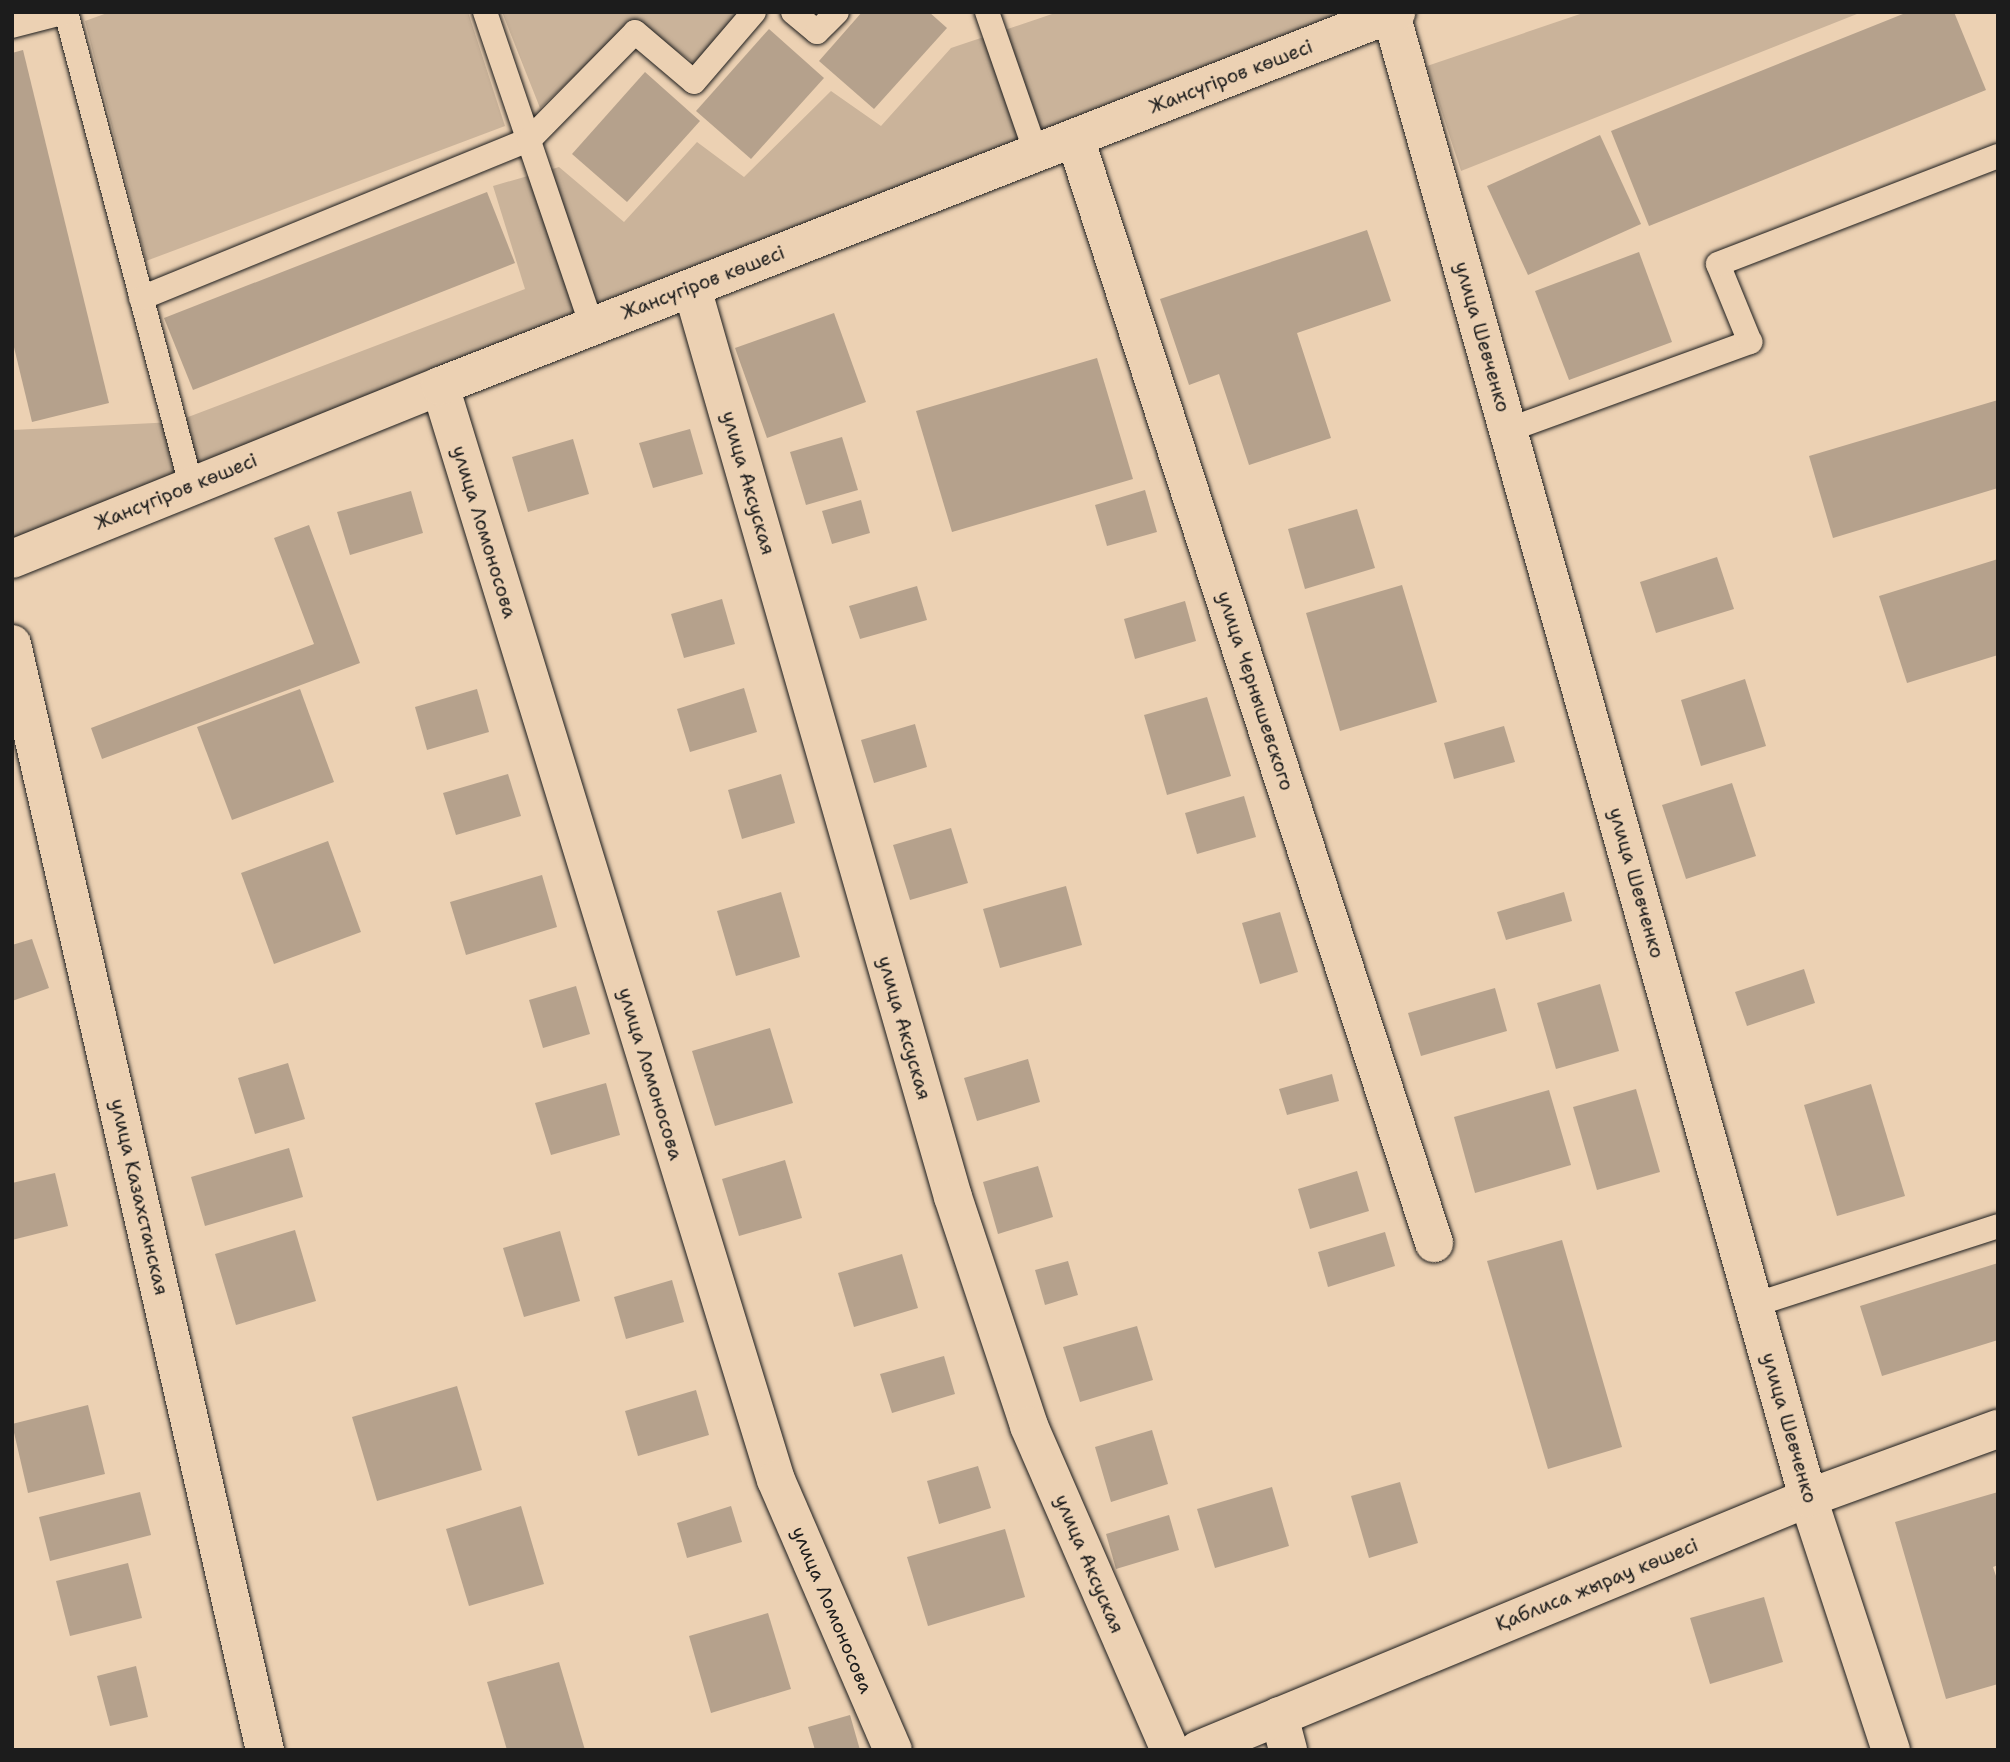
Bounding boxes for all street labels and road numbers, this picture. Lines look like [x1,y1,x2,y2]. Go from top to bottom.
street label: Жансүгіров көшесі [1146,35,1316,119]
street label: Жансүгіров көшесі [618,241,788,325]
street label: улица Шевченко [1450,259,1514,415]
street label: улица Аксуская [717,409,779,557]
street label: улица Ломоносова [447,443,521,621]
street label: Жансүгіров көшесі [91,449,261,535]
street label: улица Чернышевского [1212,588,1298,794]
street label: улица Шевченко [1604,805,1668,961]
street label: улица Аксуская [873,954,935,1102]
street label: улица Ломоносова [613,985,687,1163]
street label: улица Казахстанская [105,1097,173,1297]
street label: улица Шевченко [1757,1350,1821,1506]
street label: улица Аксуская [1050,1491,1128,1637]
street label: улица Ломоносова [787,1523,877,1697]
street label: Қаблиса жырау көшесі [1492,1534,1702,1636]

